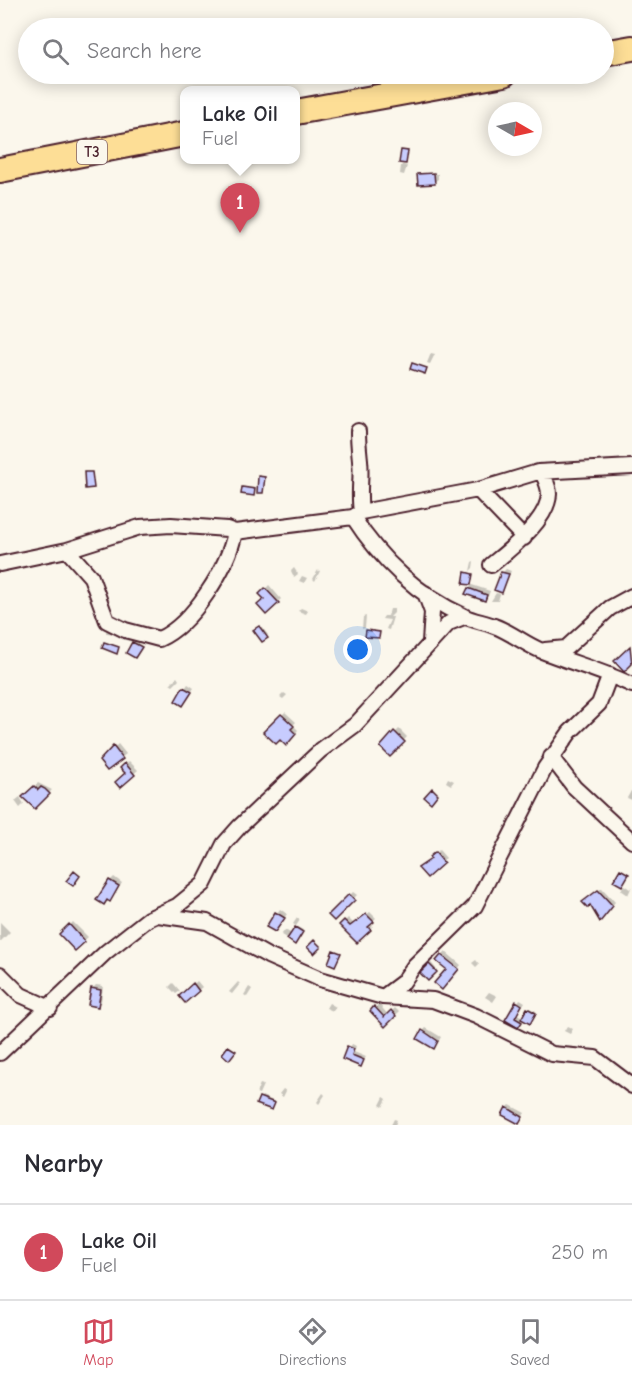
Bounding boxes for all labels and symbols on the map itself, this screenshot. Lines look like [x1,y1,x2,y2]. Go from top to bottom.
north arrow [488,102,542,156]
road number: T3 [77,140,107,164]
pin: 1 [220,184,260,233]
your location [343,635,372,664]

